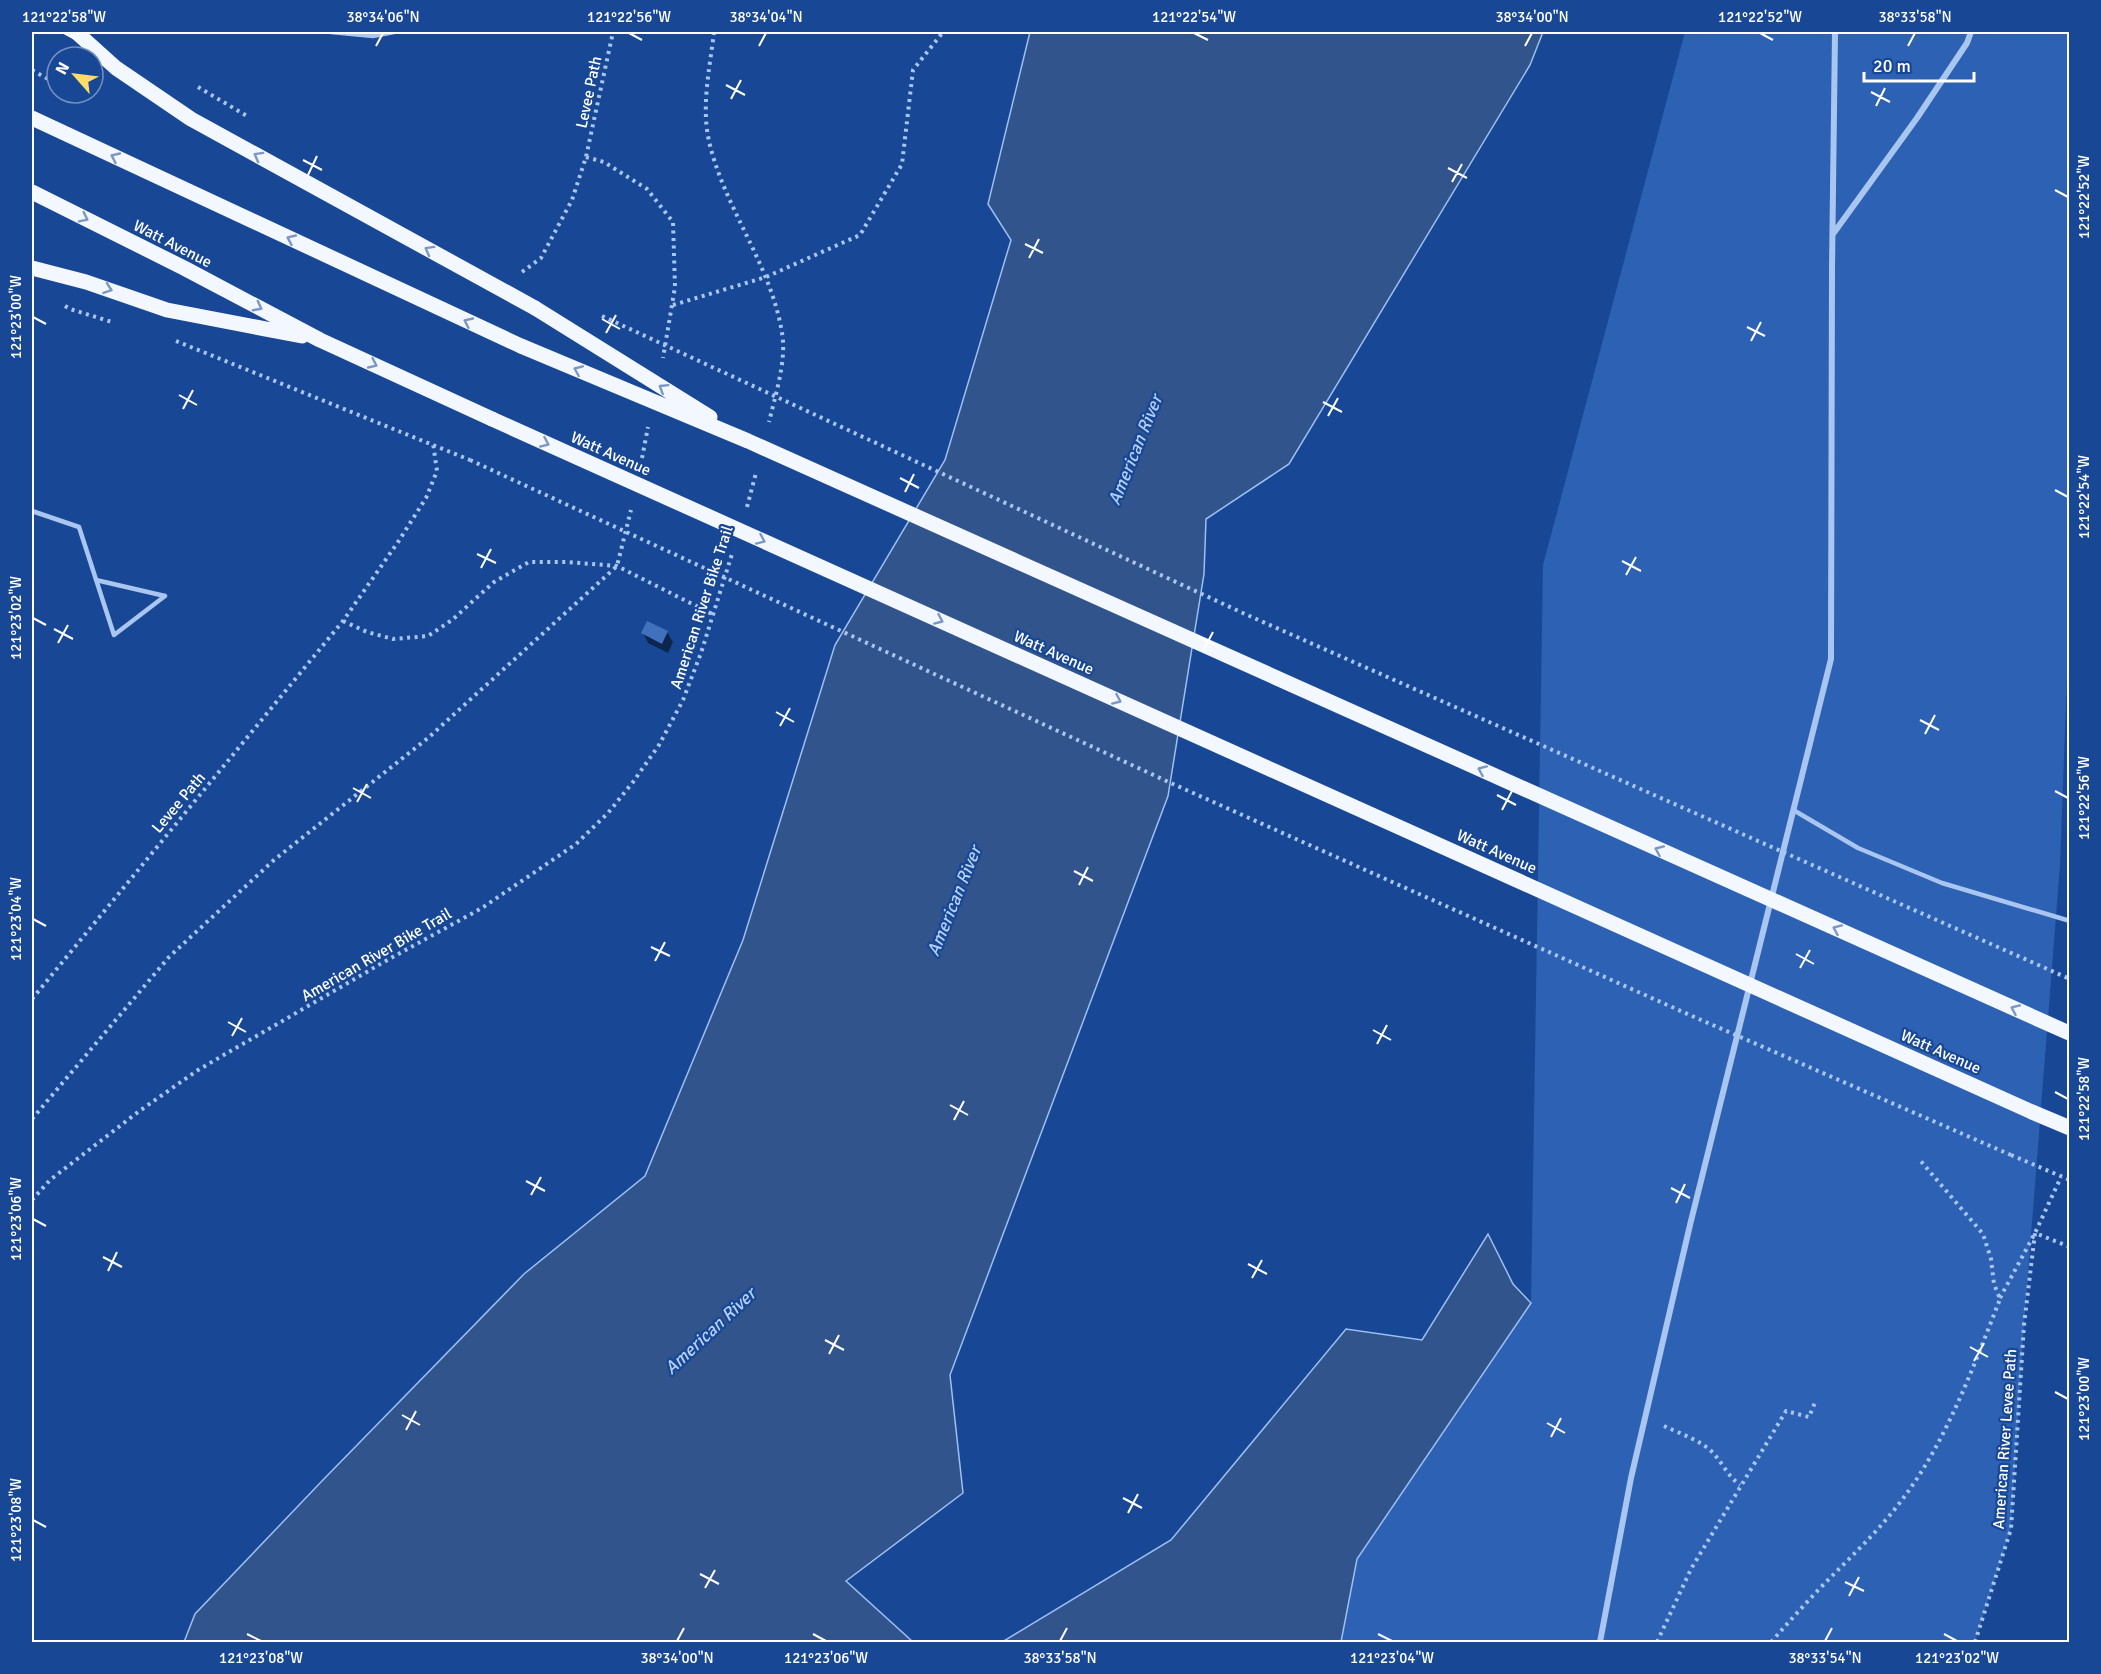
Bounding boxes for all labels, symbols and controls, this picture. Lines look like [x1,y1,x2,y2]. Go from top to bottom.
text: 121°22'58"W [22,8,106,26]
text: 38°34'06"N [346,8,420,26]
text: 121°22'56"W [587,8,671,26]
text: 38°34'04"N [729,8,803,26]
text: 121°22'54"W [1152,8,1236,26]
text: 38°34'00"N [1495,8,1569,26]
text: 121°22'52"W [1718,8,1802,26]
text: 38°33'58"N [1878,8,1952,26]
north arrow [45,45,105,105]
scale bar [1864,45,1974,83]
street label: Levee Path [572,54,606,130]
text: 20 m [1873,55,1911,77]
text: N [51,59,74,78]
one-way arrow [110,152,121,164]
one-way arrow [254,152,264,163]
text: 121°22'52"W [2075,155,2093,239]
one-way arrow [77,211,88,223]
street label: Watt Avenue [130,216,215,272]
one-way arrow [287,235,298,247]
one-way arrow [425,246,435,257]
text: 121°23'00"W [7,275,25,359]
one-way arrow [102,282,113,295]
one-way arrow [251,300,262,311]
one-way arrow [464,317,475,329]
one-way arrow [367,357,378,369]
one-way arrow [573,365,584,377]
one-way arrow [659,383,669,395]
water label: American River [1103,390,1168,508]
street label: Watt Avenue [567,427,654,480]
one-way arrow [539,435,550,447]
text: 121°22'54"W [2075,455,2093,539]
street label: American River Bike Trail [666,523,738,691]
one-way arrow [755,533,766,545]
text: 121°23'02"W [7,576,25,660]
one-way arrow [933,613,944,625]
street label: Watt Avenue [1010,626,1097,679]
one-way arrow [1110,693,1121,705]
text: 121°22'56"W [2075,756,2093,840]
one-way arrow [1477,765,1488,777]
street label: Levee Path [148,768,210,837]
street label: Watt Avenue [1453,825,1540,878]
water label: American River [922,841,987,959]
one-way arrow [1655,845,1666,857]
text: 121°23'04"W [7,877,25,961]
street label: American River Bike Trail [298,903,456,1006]
one-way arrow [1833,925,1844,937]
one-way arrow [2011,1005,2022,1017]
street label: Watt Avenue [1897,1025,1984,1078]
text: 121°22'58"W [2075,1057,2093,1141]
text: 121°23'06"W [7,1177,25,1261]
water label: American River [660,1282,762,1379]
street label: American River Levee Path [1989,1348,2021,1530]
text: 121°23'00"W [2075,1357,2093,1441]
text: 121°23'08"W [7,1478,25,1562]
text: 121°23'08"W [219,1649,303,1667]
text: 38°34'00"N [640,1649,714,1667]
text: 121°23'06"W [784,1649,868,1667]
text: 38°33'58"N [1023,1649,1097,1667]
text: 121°23'04"W [1350,1649,1434,1667]
text: 38°33'54"N [1788,1649,1862,1667]
text: 121°23'02"W [1915,1649,1999,1667]

